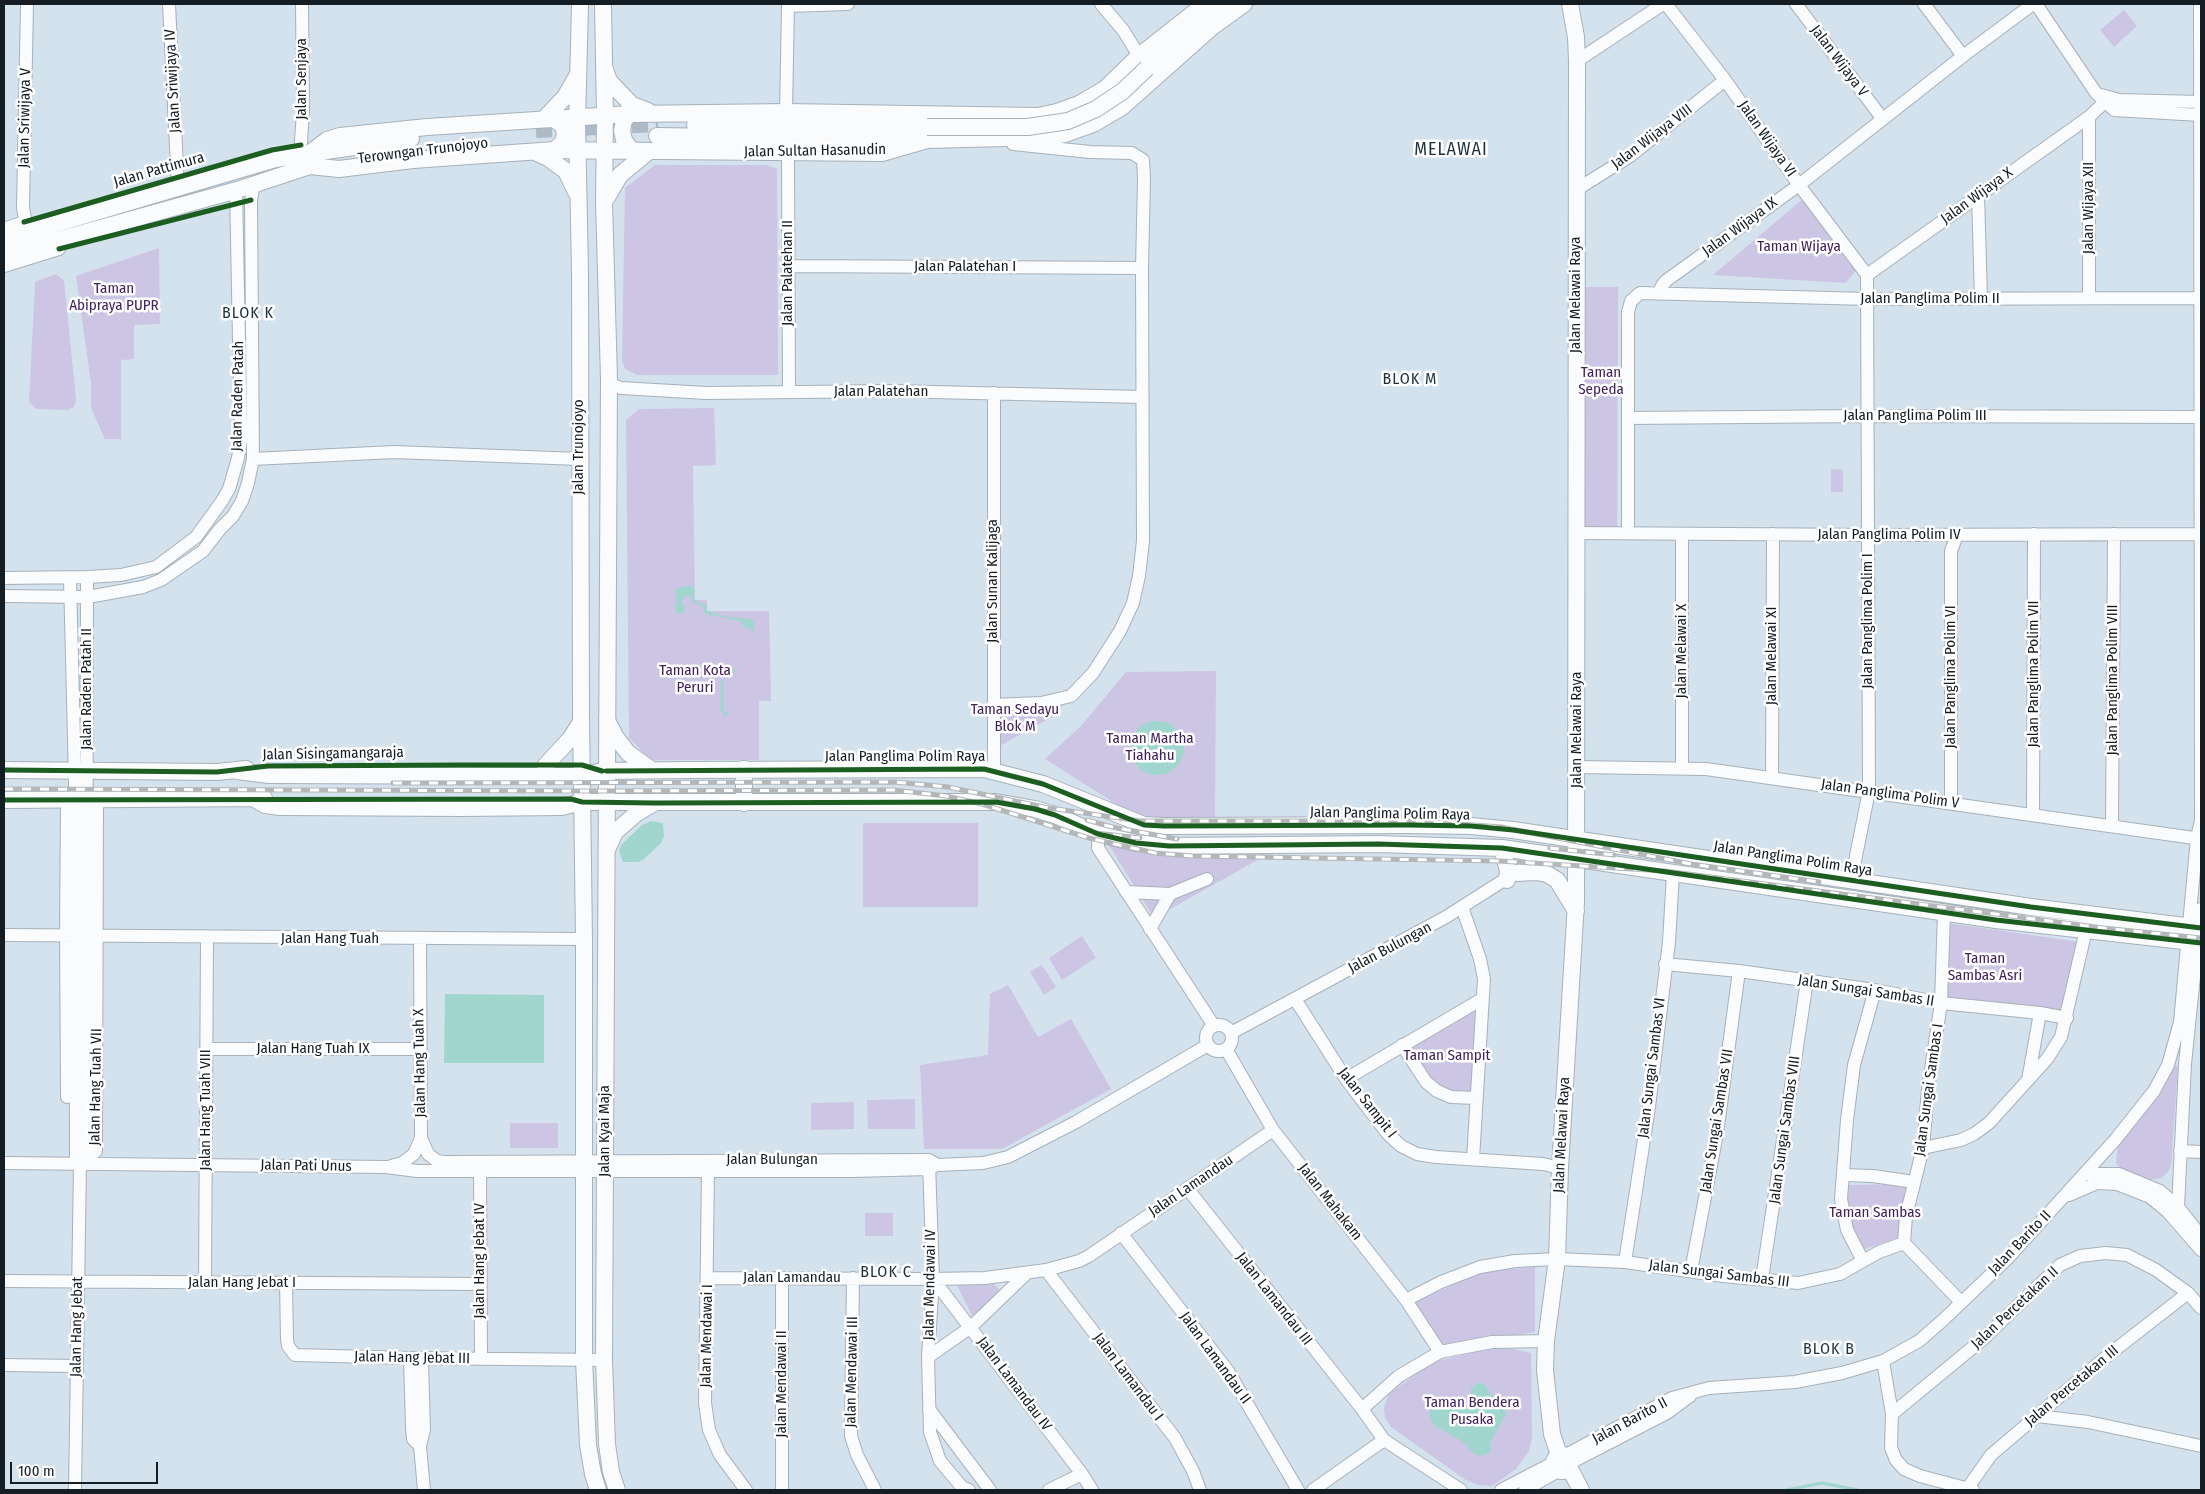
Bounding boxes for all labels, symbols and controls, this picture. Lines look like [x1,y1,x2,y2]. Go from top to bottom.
street label: Jalan Wijaya V [1806,22,1872,100]
street label: Jalan Sriwijaya IV [161,29,185,133]
street label: Jalan Senjaya [293,38,311,120]
street label: Jalan Sriwijaya V [15,68,35,168]
street label: Jalan Wijaya VI [1734,97,1800,181]
street label: Jalan Wijaya VIII [1608,101,1696,173]
street label: Terowngan Trunojoyo [357,134,489,168]
district label: MELAWAI [1413,139,1489,161]
street label: Jalan Sultan Hasanudin [744,141,886,161]
street label: Jalan Pattimura [112,148,206,192]
street label: Jalan Wijaya XII [2080,162,2098,254]
street label: Jalan Wijaya X [1938,164,2016,228]
street label: Jalan Wijaya IX [1699,194,1781,260]
street label: Jalan Palatehan II [779,220,797,326]
street label: Jalan Melawai Raya [1567,237,1585,353]
park label: Taman Wijaya [1757,238,1841,256]
street label: Jalan Palatehan I [914,258,1016,276]
park label: Taman Abipraya PUPR [69,280,159,315]
street label: Jalan Panglima Polim II [1860,290,2000,308]
district label: BLOK K [221,304,275,324]
street label: Jalan Raden Patah [228,341,248,451]
park label: Taman Sepeda [1578,364,1624,399]
district label: BLOK M [1382,370,1438,390]
street label: Jalan Palatehan [834,383,928,401]
street label: Jalan Trunojoyo [570,399,588,495]
street label: Jalan Panglima Polim III [1843,407,1987,425]
street label: Jalan Sunan Kalijaga [984,519,1002,643]
street label: Jalan Panglima Polim IV [1817,526,1961,544]
street label: Jalan Panglima Polim I [1859,553,1877,689]
street label: Jalan Panglima Polim VII [2025,600,2043,748]
street label: Jalan Melawai X [1673,604,1691,698]
street label: Jalan Panglima Polim VI [1942,605,1960,749]
street label: Jalan Panglima Polim VIII [2104,605,2122,755]
street label: Jalan Melawai XI [1763,607,1781,705]
street label: Jalan Raden Patah II [78,628,96,750]
park label: Taman Kota Peruri [659,662,731,697]
street label: Jalan Melawai Raya [1568,672,1586,788]
park label: Taman Sedayu Blok M [971,701,1059,736]
park label: Taman Martha Tiahahu [1106,730,1194,765]
street label: Jalan Sisingamangaraja [262,744,404,764]
street label: Jalan Panglima Polim Raya [825,748,985,766]
street label: Jalan Panglima Polim V [1820,775,1960,813]
street label: Jalan Panglima Polim Raya [1310,804,1470,824]
street label: Jalan Panglima Polim Raya [1712,838,1874,880]
street label: Jalan Bulungan [1345,919,1435,977]
street label: Jalan Hang Tuah [281,930,379,948]
park label: Taman Sambas Asri [1948,950,2022,985]
street label: Jalan Sungai Sambas II [1797,971,1935,1011]
street label: Jalan Sungai Sambas VI [1634,997,1670,1139]
street label: Jalan Hang Tuah X [410,1008,430,1118]
street label: Jalan Sungai Sambas I [1911,1022,1947,1158]
street label: Jalan Hang Tuah VII [86,1028,106,1146]
street label: Jalan Hang Tuah IX [256,1040,370,1058]
park label: Taman Sampit [1404,1047,1490,1065]
street label: Jalan Sungai Sambas VII [1697,1048,1737,1194]
street label: Jalan Hang Tuah VIII [197,1049,215,1171]
street label: Jalan Sungai Sambas VIII [1766,1055,1804,1205]
street label: Jalan Sampit I [1334,1064,1400,1142]
street label: Jalan Melawai Raya [1550,1076,1574,1194]
street label: Jalan Kyai Maja [596,1085,614,1177]
street label: Jalan Bulungan [726,1151,818,1169]
street label: Jalan Lamandau [1145,1151,1237,1221]
street label: Jalan Pati Unus [260,1156,352,1176]
street label: Jalan Mahakam [1294,1160,1366,1244]
street label: Jalan Hang Jebat IV [471,1203,489,1319]
park label: Taman Sambas [1829,1204,1921,1222]
street label: Jalan Barito II [1985,1207,2055,1279]
street label: Jalan Mendawai IV [920,1229,940,1341]
street label: Jalan Lamandau III [1232,1249,1316,1349]
street label: Jalan Sungai Sambas III [1648,1256,1790,1292]
district label: BLOK C [859,1263,913,1283]
street label: Jalan Percetakan II [1968,1263,2062,1353]
street label: Jalan Lamandau [743,1269,841,1287]
street label: Jalan Hang Jebat I [188,1274,296,1292]
street label: Jalan Hang Jebat [67,1277,87,1377]
street label: Jalan Mendawai I [697,1284,717,1388]
street label: Jalan Lamandau II [1176,1309,1254,1407]
street label: Jalan Mendawai III [842,1316,862,1428]
street label: Jalan Mendawai II [773,1330,791,1438]
street label: Jalan Lamandau I [1089,1330,1167,1424]
street label: Jalan Lamandau IV [973,1333,1055,1435]
district label: BLOK B [1802,1340,1856,1360]
street label: Jalan Percetakan III [2022,1342,2122,1430]
street label: Jalan Hang Jebat III [354,1348,470,1368]
park label: Taman Bendera Pusaka [1425,1394,1519,1429]
street label: Jalan Barito II [1589,1394,1671,1448]
scale bar [12,1452,160,1484]
text: 100 m [18,1462,55,1480]

